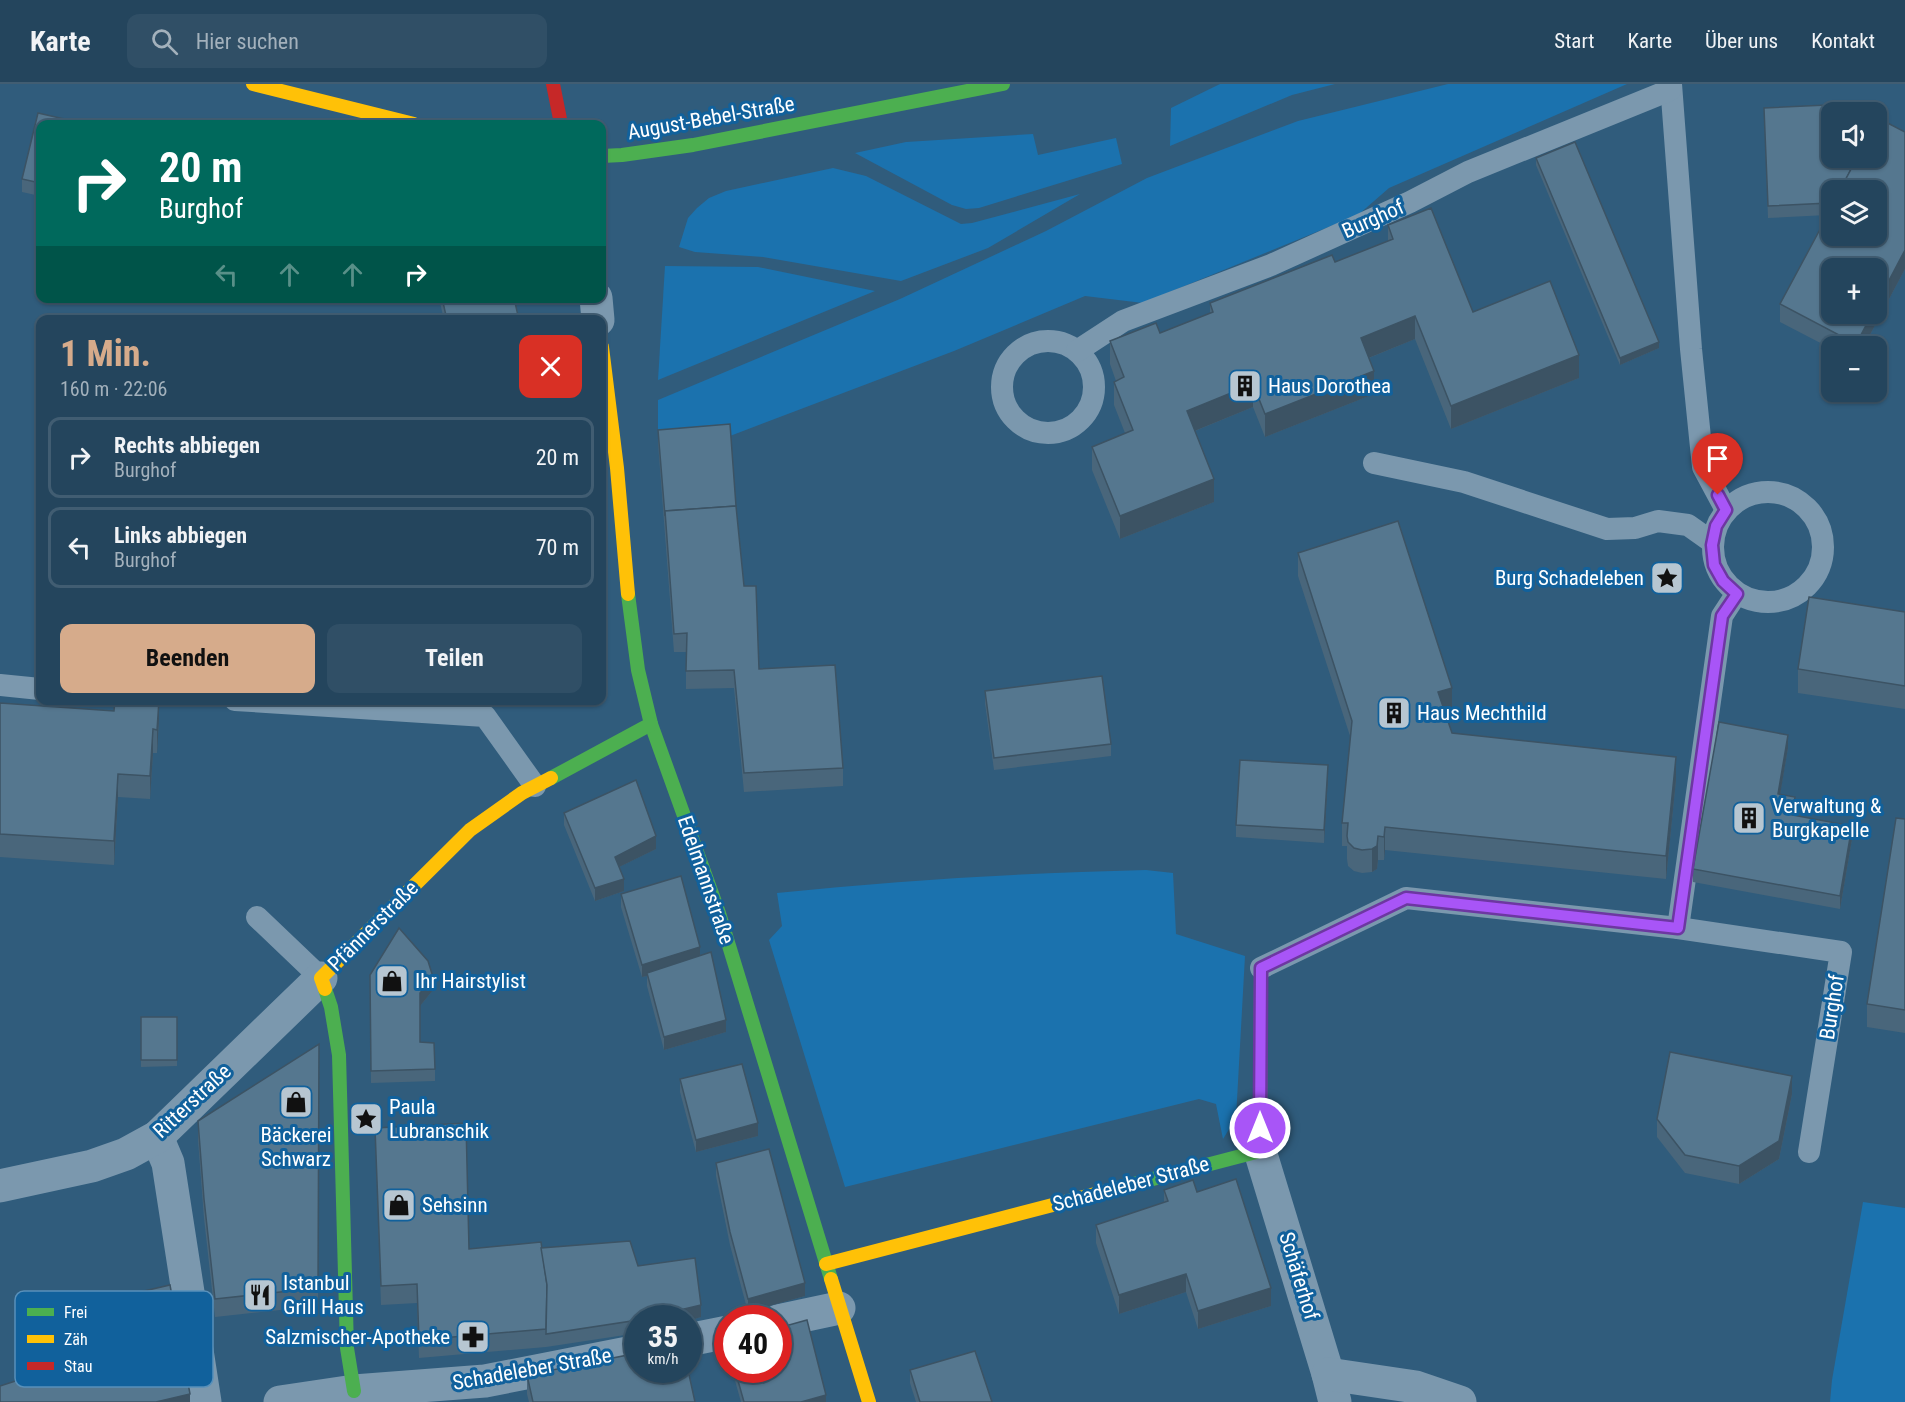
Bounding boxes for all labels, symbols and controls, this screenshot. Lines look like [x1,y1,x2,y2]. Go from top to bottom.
search box [127,14,547,68]
text: Karte [30,25,91,58]
icon: search [148,25,181,58]
text: Hier suchen [196,29,299,54]
text: Start [1554,29,1595,53]
text: Karte [1628,29,1672,53]
text: Über uns [1705,29,1778,53]
text: Kontakt [1811,29,1875,53]
street label: August-Bebel-Straße [626,91,797,145]
map controls [1821,102,1887,402]
button: sound [1821,102,1887,168]
text: 20 m [159,143,242,192]
icon: right [60,144,138,222]
button: layers [1821,180,1887,246]
text: Burghof [159,193,243,225]
street label: Burghof [1338,195,1408,243]
icon: left [210,258,243,291]
icon: ahead [273,258,306,291]
icon: ahead [336,258,369,291]
icon: right [399,258,432,291]
button: + [1821,258,1887,324]
text: 1 Min. [60,333,151,375]
button: close [519,335,582,398]
button: − [1821,336,1887,402]
building icon: Haus Dorothea [1227,368,1263,404]
place label: Haus Dorothea [1268,374,1391,398]
text: 160 m · 22:06 [60,377,167,401]
text: Rechts abbiegen [114,433,260,458]
pin [1692,433,1743,495]
icon: right [63,441,96,474]
icon: arrive [1701,442,1734,475]
text: 20 m [536,445,579,470]
text: Burghof [114,458,176,482]
text: Links abbiegen [114,523,247,548]
icon: left [63,531,96,564]
text: 70 m [536,535,579,560]
text: Burghof [114,548,176,572]
place icon: Burg Schadeleben [1649,560,1685,596]
place label: Burg Schadeleben [1495,566,1644,590]
button: Beenden [60,624,315,693]
button: Teilen [327,624,582,693]
building icon: Haus Mechthild [1376,695,1412,731]
place label: Haus Mechthild [1417,701,1547,725]
place label: Verwaltung & Burgkapelle [1772,794,1882,842]
building icon: Verwaltung & Burgkapelle [1731,800,1767,836]
street label: Edelmannstraße [673,813,739,947]
street label: Pfännerstraße [323,876,423,976]
shop icon: Ihr Hairstylist [374,963,410,999]
place label: Ihr Hairstylist [415,969,526,993]
street label: Burghof [1815,972,1849,1041]
street label: Ritterstraße [148,1059,236,1143]
shop icon: Bäckerei Schwarz [278,1084,314,1120]
place label: Paula Lubranschik [389,1095,490,1143]
position arrow [1228,1096,1292,1160]
place icon: Paula Lubranschik [348,1101,384,1137]
place label: Bäckerei Schwarz [260,1123,332,1171]
street label: Schadeleber Straße [1050,1152,1212,1216]
shop icon: Sehsinn [381,1187,417,1223]
place label: Sehsinn [422,1193,488,1217]
street label: Schäferhof [1274,1229,1324,1323]
place label: Istanbul Grill Haus [283,1271,364,1319]
restaurant icon: Istanbul Grill Haus [242,1277,278,1313]
legend [15,1291,213,1387]
text: Frei [64,1303,87,1322]
speed limit sign: 40 [714,1305,792,1383]
pharmacy icon: Salzmischer-Apotheke [455,1319,491,1355]
text: 35 [648,1319,678,1354]
place label: Salzmischer-Apotheke [265,1325,450,1349]
text: Zäh [64,1330,88,1349]
street label: Schadeleber Straße [451,1343,614,1395]
text: km/h [648,1350,678,1368]
text: Stau [64,1357,92,1376]

